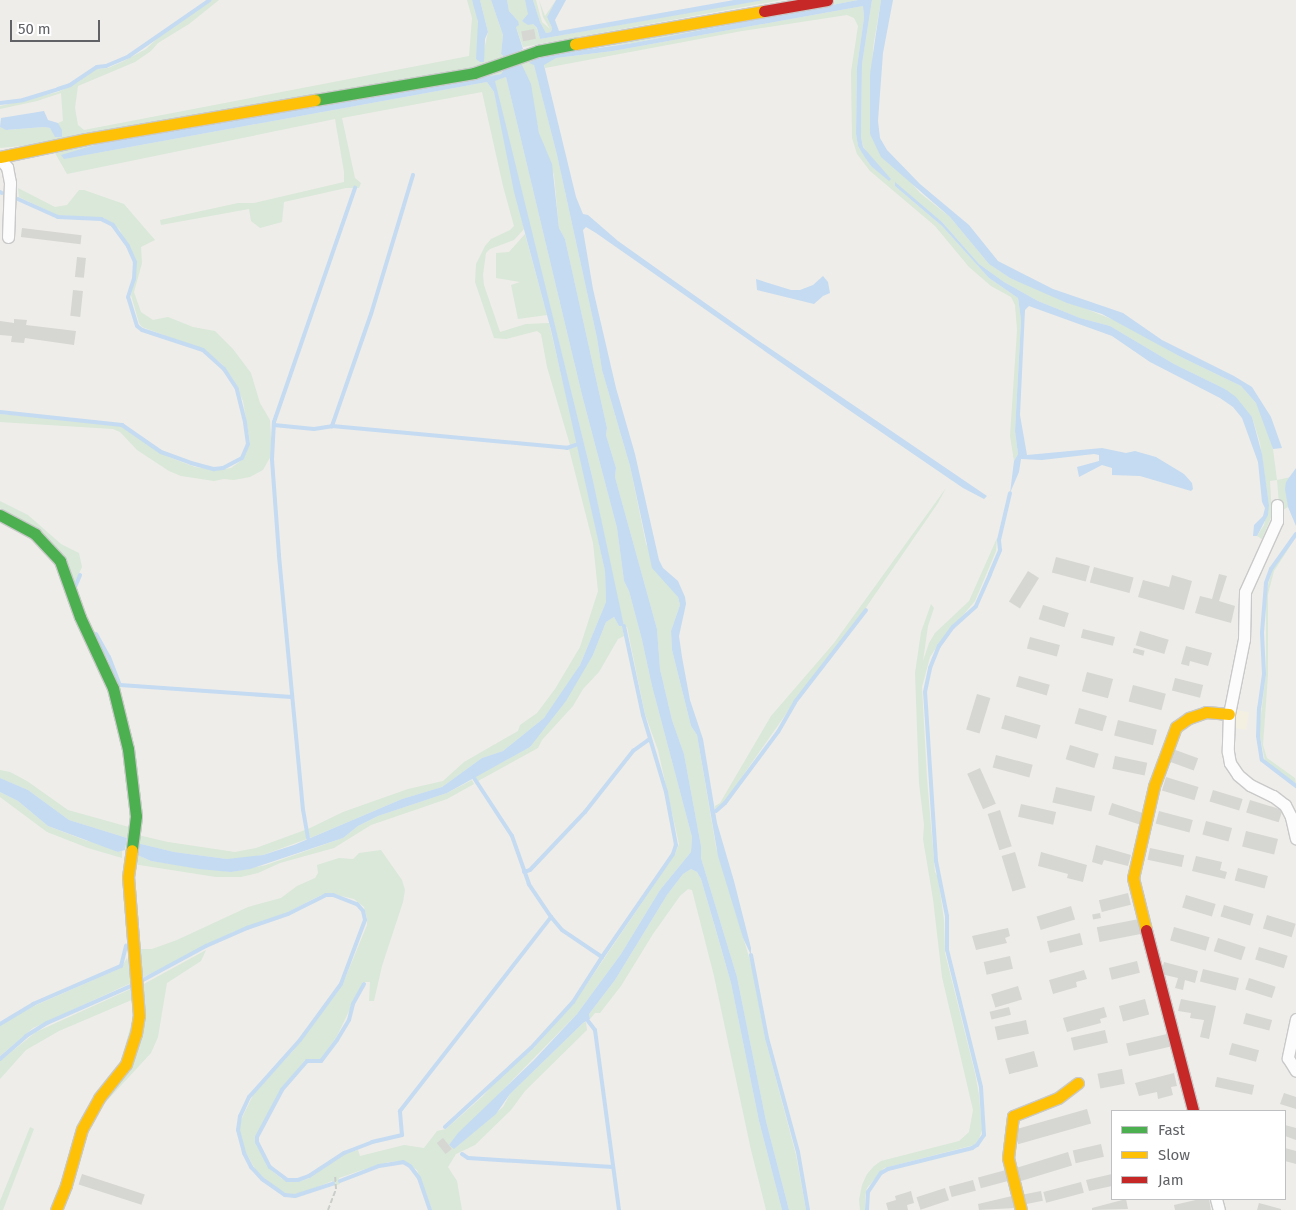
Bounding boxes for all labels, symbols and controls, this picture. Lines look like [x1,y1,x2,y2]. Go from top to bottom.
scale bar [12,10,102,42]
text: 50 m [18,20,51,38]
legend [1111,1110,1286,1200]
text: Fast [1158,1121,1185,1139]
text: Slow [1158,1146,1190,1164]
text: Jam [1158,1171,1184,1189]

